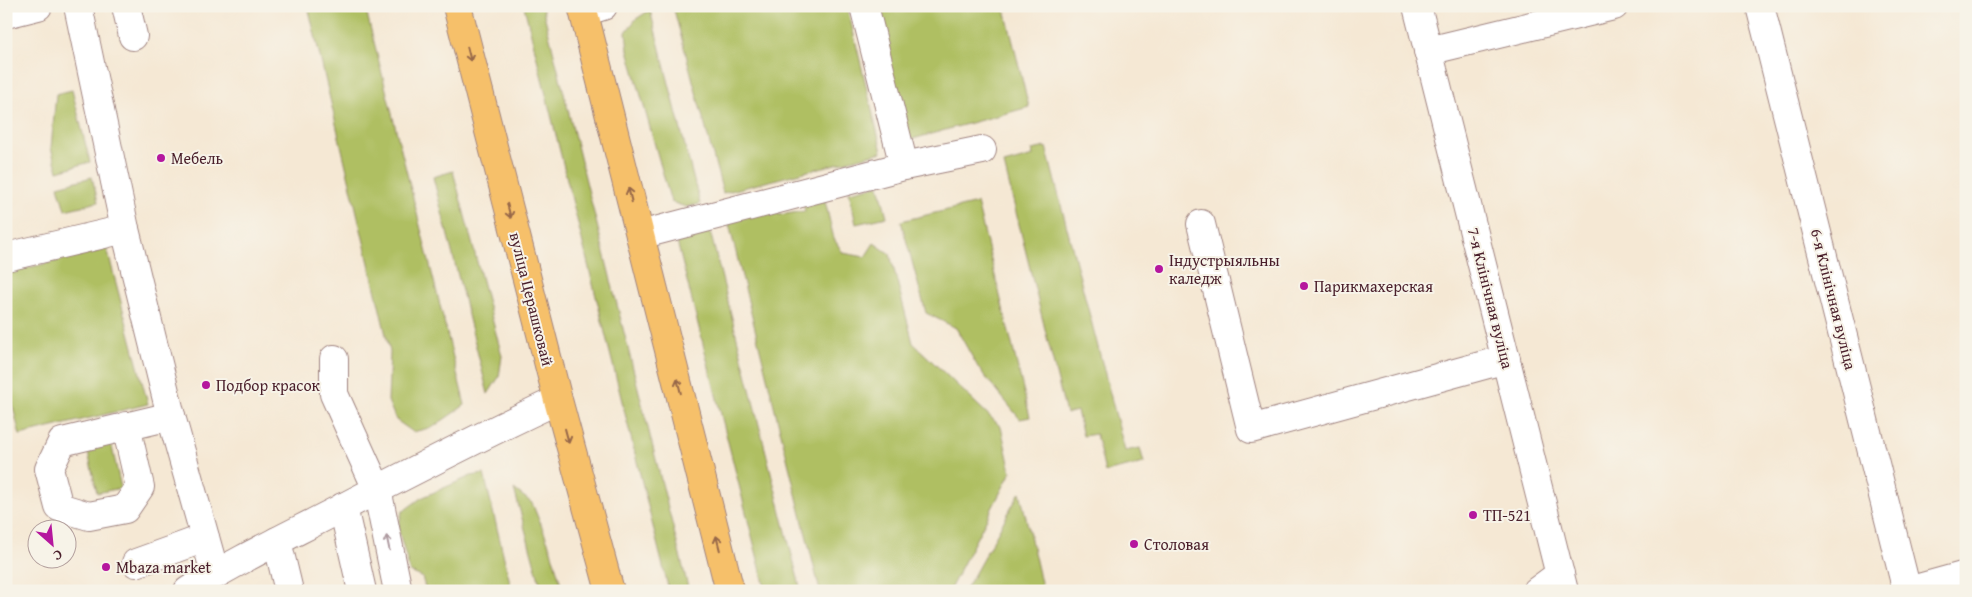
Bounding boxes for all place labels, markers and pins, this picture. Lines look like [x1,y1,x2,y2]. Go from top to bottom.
place label: Мебель [171,146,224,170]
marker: Мебель [155,152,167,164]
place label: Індустрыяльны каледж [1169,248,1280,290]
marker: Індустрыяльны каледж [1153,263,1165,275]
place label: Парикмахерская [1314,274,1433,298]
marker: Парикмахерская [1298,280,1310,292]
place label: Подбор красок [216,373,321,397]
marker: Подбор красок [200,379,212,391]
place label: ТП-521 [1483,503,1531,527]
marker: ТП-521 [1467,509,1479,521]
place label: Столовая [1144,532,1209,556]
marker: Столовая [1128,538,1140,550]
place label: Mbaza market [116,555,212,579]
marker: Mbaza market [100,561,112,573]

